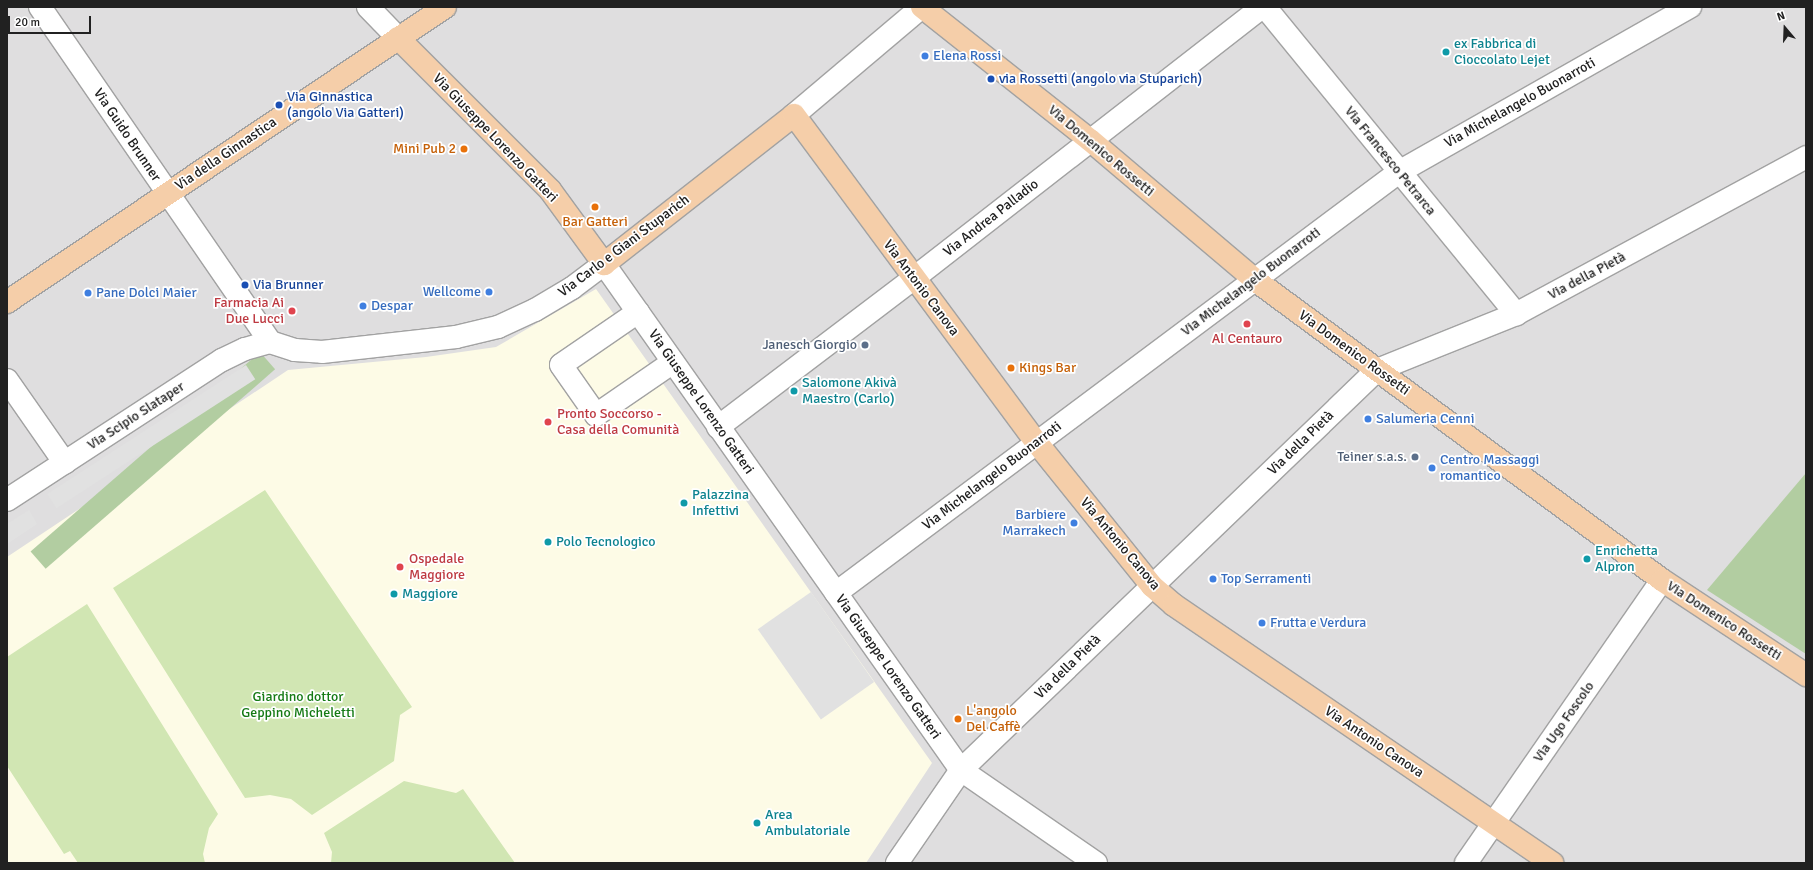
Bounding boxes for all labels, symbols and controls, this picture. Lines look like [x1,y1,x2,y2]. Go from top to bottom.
scale bar [10,8,93,34]
north arrow [1765,8,1805,48]
text: N [1775,9,1787,24]
text: 20 m [15,15,40,30]
place label: ex Fabbrica di Cioccolato Lejet [1454,36,1550,68]
marker: ex Fabbrica di Cioccolato Lejet [1441,47,1451,57]
place label: Elena Rossi [933,48,1001,64]
marker: Elena Rossi [920,51,930,61]
street label: Via Michelangelo Buonarroti [1442,54,1598,152]
street label: Via Giuseppe Lorenzo Gatteri [429,70,561,206]
place label: via Rossetti (angolo via Stuparich) [999,71,1202,87]
marker: via Rossetti (angolo via Stuparich) [986,74,996,84]
street label: Via Guido Brunner [90,85,164,185]
place label: Via Ginnastica (angolo Via Gatteri) [287,89,404,122]
marker: Via Ginnastica (angolo Via Gatteri) [274,100,284,110]
street label: Via Domenico Rossetti [1045,102,1157,200]
street label: Via Francesco Petrarca [1341,103,1439,219]
street label: Via della Ginnastica [172,114,280,194]
place label: Mini Pub 2 [393,141,456,157]
marker: Mini Pub 2 [459,144,469,154]
street label: Via Andrea Palladio [940,176,1042,260]
street label: Via Carlo e Giani Stuparich [555,191,693,301]
marker: Bar Gatteri [590,202,600,212]
place label: Bar Gatteri [562,214,628,230]
street label: Via Michelangelo Buonarroti [1178,224,1324,340]
street label: Via Antonio Canova [879,237,963,339]
street label: Via della Pietà [1545,249,1629,303]
place label: Via Brunner [253,277,324,293]
marker: Via Brunner [240,280,250,290]
place label: Wellcome [423,284,481,300]
place label: Pane Dolci Maier [96,285,197,301]
marker: Wellcome [484,287,494,297]
marker: Pane Dolci Maier [83,288,93,298]
place label: Farmacia Ai Due Lucci [214,295,284,328]
place label: Despar [371,298,413,314]
marker: Despar [358,301,368,311]
marker: Farmacia Ai Due Lucci [287,306,297,316]
street label: Via Domenico Rossetti [1295,307,1413,399]
marker: Al Centauro [1242,319,1252,329]
street label: Via Giuseppe Lorenzo Gatteri [645,327,757,477]
place label: Al Centauro [1212,331,1282,347]
place label: Janesch Giorgio [762,337,857,353]
marker: Janesch Giorgio [860,340,870,350]
place label: Kings Bar [1019,360,1076,376]
marker: Kings Bar [1006,363,1016,373]
place label: Salomone Akivà Maestro (Carlo) [802,375,897,408]
street label: Via Scipio Slataper [84,378,188,454]
marker: Salomone Akivà Maestro (Carlo) [789,386,799,396]
place label: Pronto Soccorso - Casa della Comunità [557,406,679,438]
street label: Via della Pietà [1264,407,1338,479]
place label: Salumeria Cenni [1376,411,1474,427]
marker: Salumeria Cenni [1363,414,1373,424]
marker: Pronto Soccorso - Casa della Comunità [542,416,554,428]
street label: Via Michelangelo Buonarroti [919,418,1065,534]
place label: Teiner s.a.s. [1337,449,1407,465]
marker: Teiner s.a.s. [1410,452,1420,462]
place label: Centro Massaggi romantico [1440,452,1539,484]
marker: Centro Massaggi romantico [1427,463,1437,473]
place label: Palazzina Infettivi [692,487,749,520]
street label: Via Antonio Canova [1076,494,1164,594]
marker: Palazzina Infettivi [679,498,689,508]
place label: Barbiere Marrakech [1002,507,1066,540]
marker: Barbiere Marrakech [1069,518,1079,528]
place label: Polo Tecnologico [556,534,656,550]
marker: Polo Tecnologico [543,537,553,547]
place label: Enrichetta Alpron [1595,543,1658,576]
place label: Ospedale Maggiore [409,551,465,584]
marker: Enrichetta Alpron [1582,554,1592,564]
marker: Ospedale Maggiore [394,561,406,573]
place label: Top Serramenti [1221,571,1311,587]
marker: Top Serramenti [1208,574,1218,584]
street label: Via Domenico Rossetti [1664,578,1784,664]
place label: Maggiore [402,586,458,602]
marker: Maggiore [389,589,399,599]
street label: Via Giuseppe Lorenzo Gatteri [832,592,944,742]
place label: Frutta e Verdura [1270,615,1366,631]
marker: Frutta e Verdura [1257,618,1267,628]
street label: Via della Pietà [1031,631,1105,703]
street label: Via Ugo Foscolo [1530,678,1598,766]
park label: Giardino dottor Geppino Micheletti [241,689,355,722]
place label: L'angolo Del Caffè [966,703,1021,736]
street label: Via Antonio Canova [1321,703,1427,781]
marker: L'angolo Del Caffè [953,714,963,724]
place label: Area Ambulatoriale [765,807,850,840]
marker: Area Ambulatoriale [752,818,762,828]

